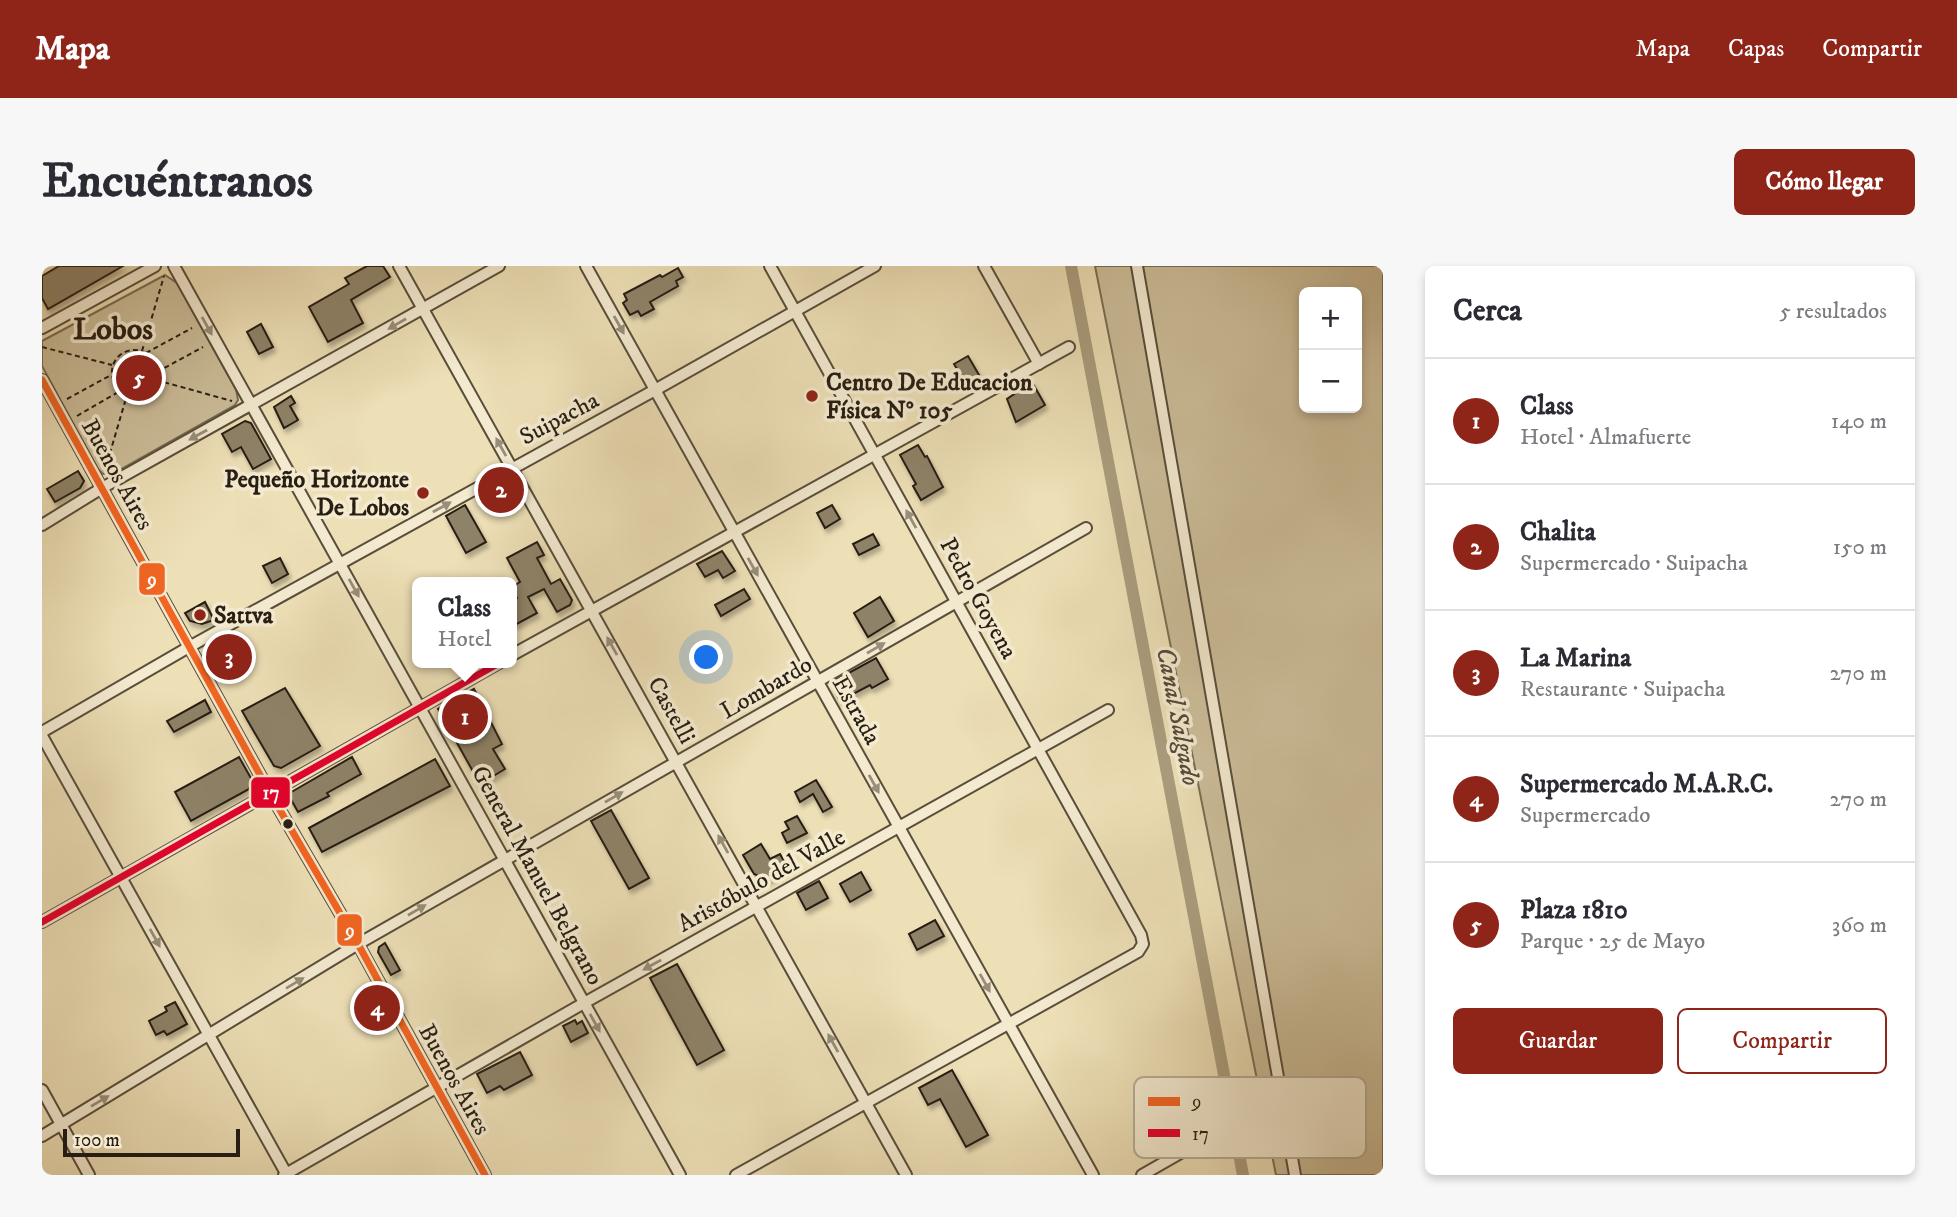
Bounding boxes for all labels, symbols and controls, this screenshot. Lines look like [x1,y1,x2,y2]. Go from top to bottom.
text: Mapa [35,29,110,70]
text: Mapa [1636,34,1690,64]
text: Capas [1728,34,1784,64]
text: Compartir [1822,34,1922,64]
button: Cómo llegar [1734,149,1915,215]
text: Encuéntranos [42,151,313,213]
map controls [1299,287,1362,413]
button: + [1299,287,1362,350]
text: Cerca [1453,293,1522,330]
text: 5 resultados [1779,297,1887,326]
district label: Lobos [73,310,153,350]
one-way arrow [201,316,213,335]
one-way arrow [613,316,625,335]
one-way arrow [387,318,406,330]
button: − [1299,350,1362,413]
pin: 5 [116,352,162,404]
place label: Centro De Educacion Física N° 105 [826,368,1033,426]
street label: Suipacha [515,385,605,452]
marker: Centro De Educacion Física N° 105 [804,388,820,404]
text: Class [1520,390,1574,423]
text: 1 [1472,407,1480,436]
text: 140 m [1831,407,1887,436]
street label: Buenos Aires [74,414,160,535]
text: Hotel · Almafuerte [1520,423,1691,452]
one-way arrow [189,429,208,441]
one-way arrow [495,437,507,457]
pin: 2 [478,464,524,516]
place label: Pequeño Horizonte De Lobos [224,465,409,523]
marker: Pequeño Horizonte De Lobos [415,485,431,501]
one-way arrow [432,501,452,513]
one-way arrow [905,510,917,529]
text: Chalita [1520,516,1596,549]
street label: Pedro Goyena [933,533,1024,665]
text: 2 [1470,533,1482,562]
text: 150 m [1833,533,1887,562]
text: Supermercado · Suipacha [1520,549,1748,578]
one-way arrow [747,558,759,577]
line badge: 9 [138,562,166,596]
text: 9 [145,569,157,592]
popup [412,577,517,668]
one-way arrow [348,578,360,598]
text: Class [438,592,491,625]
place label: Sattva [214,601,274,631]
marker: Sattva [192,607,208,623]
text: Hotel [438,625,491,654]
pin: 3 [206,631,252,683]
one-way arrow [606,636,618,655]
your location [689,640,723,674]
one-way arrow [866,641,885,654]
text: La Marina [1520,642,1631,675]
water label: Canal Salgado [1148,644,1207,788]
street label: Lombardo [715,650,818,726]
text: 3 [1472,659,1480,688]
text: 270 m [1830,659,1887,688]
street label: Estrada [825,671,888,751]
street label: Castelli [640,672,702,749]
text: Restaurante · Suipacha [1520,675,1725,704]
pin: 1 [442,691,488,743]
street label: General Manuel Belgrano [464,761,610,990]
text: Supermercado M.A.R.C. [1520,768,1773,801]
one-way arrow [868,775,880,794]
line badge: 17 [250,776,291,809]
text: 17 [263,782,280,805]
text: 4 [1469,785,1483,814]
text: 270 m [1830,785,1887,814]
one-way arrow [605,791,624,803]
text: Supermercado [1520,801,1650,830]
unlabelled marker [281,817,295,831]
street label: Aristóbulo del Valle [672,822,851,939]
one-way arrow [717,834,729,854]
text: Plaza 1810 [1520,894,1628,927]
one-way arrow [408,904,427,916]
text: 5 [1470,911,1482,940]
text: 360 m [1832,911,1887,940]
line badge: 9 [336,913,363,947]
text: 9 [343,920,355,943]
text: Parque · 25 de Mayo [1520,927,1705,956]
one-way arrow [149,928,161,948]
one-way arrow [643,959,662,971]
one-way arrow [979,973,991,993]
one-way arrow [285,976,304,989]
pin: 4 [354,982,400,1034]
button: Guardar [1453,1008,1663,1074]
button: Compartir [1677,1008,1887,1074]
one-way arrow [589,1013,601,1032]
street label: Buenos Aires [411,1019,497,1140]
one-way arrow [827,1034,839,1053]
legend [1134,1077,1366,1158]
text: 9 [1191,1091,1201,1114]
one-way arrow [91,1094,110,1107]
text: 17 [1192,1123,1209,1146]
scale bar [63,1126,240,1158]
text: 100 m [74,1129,120,1152]

